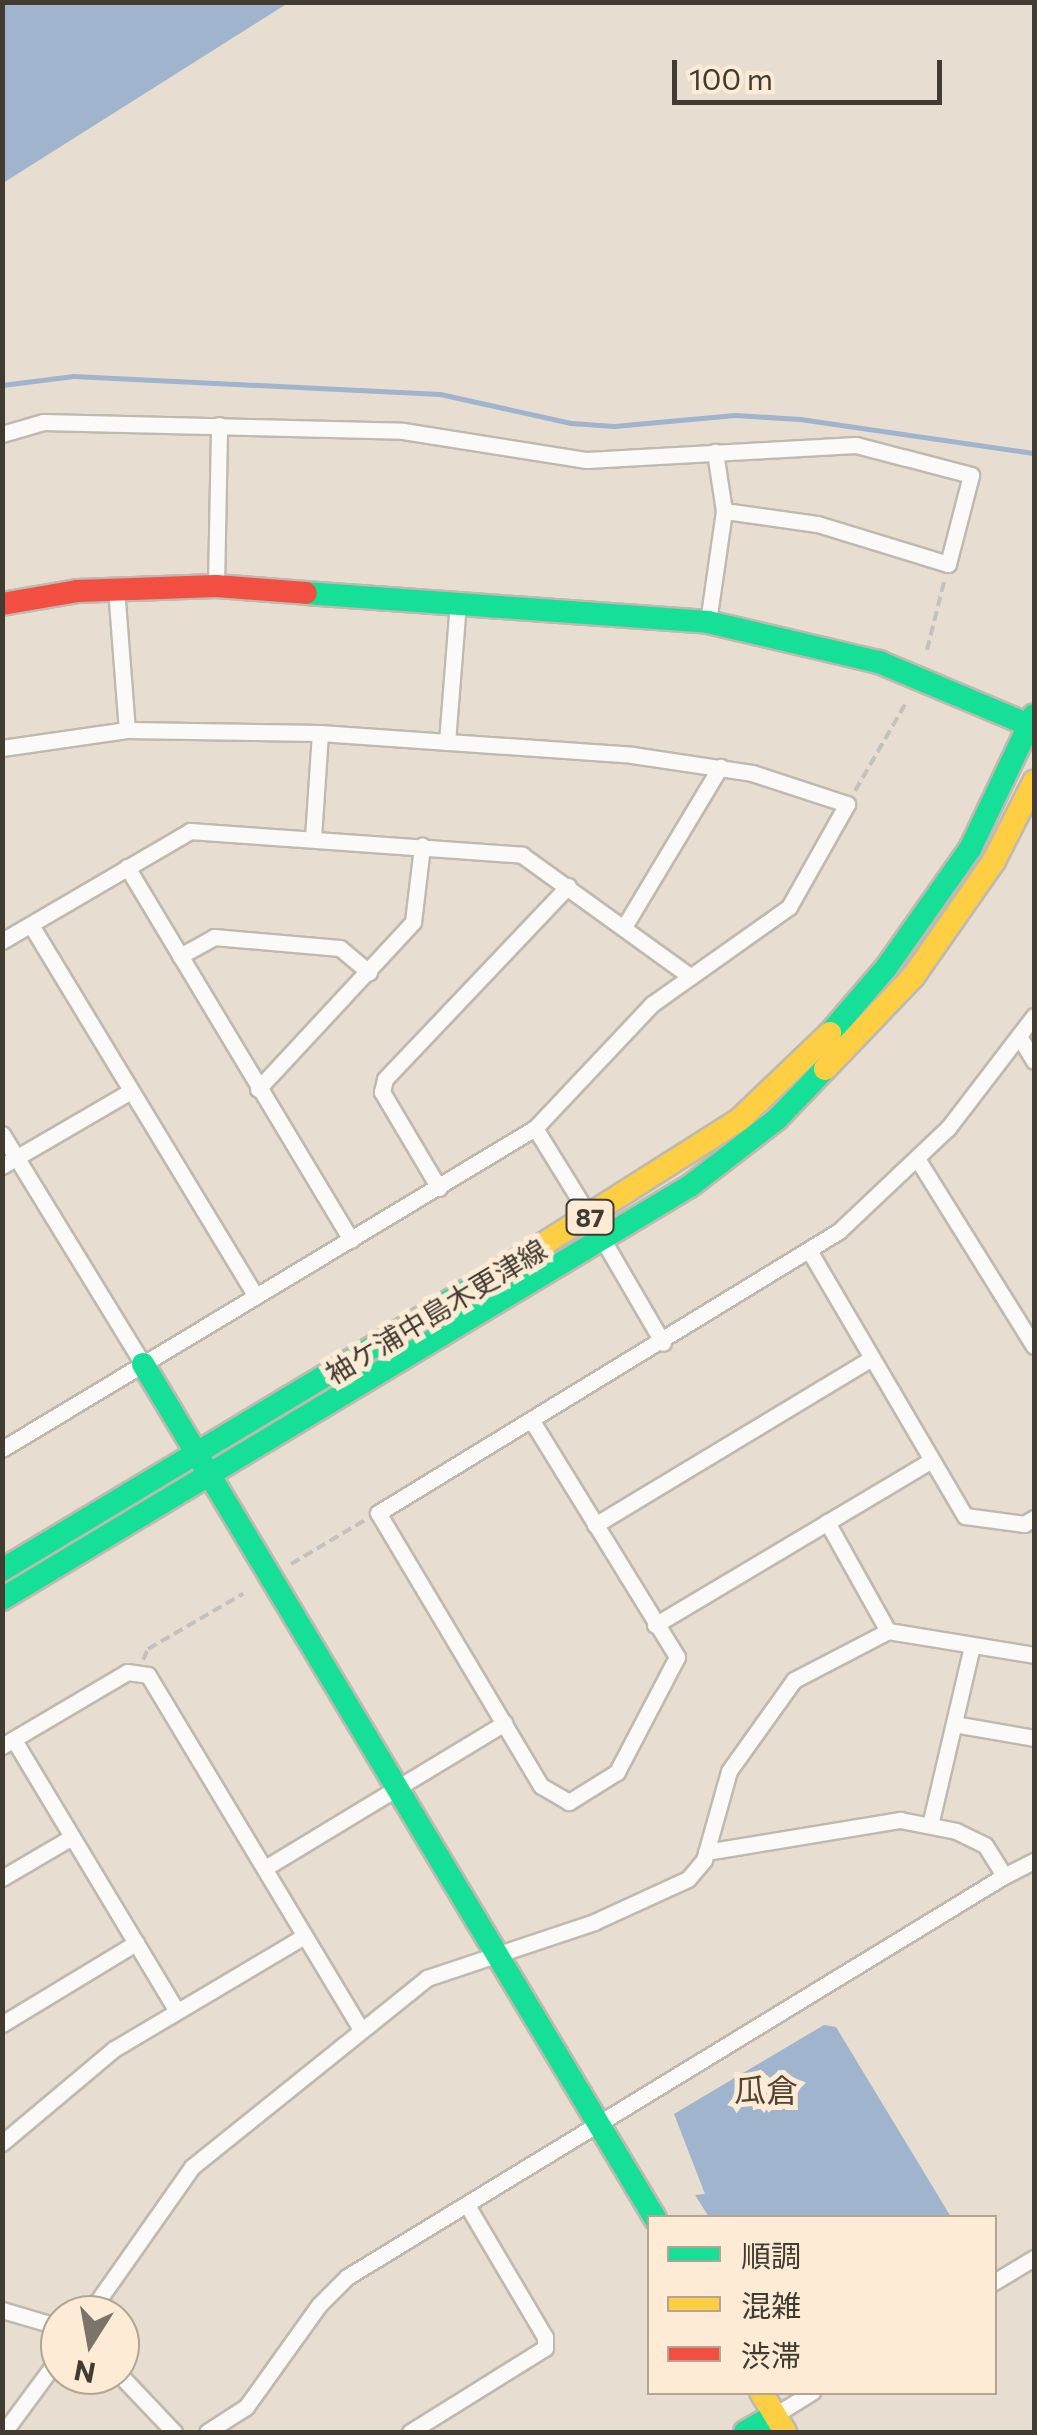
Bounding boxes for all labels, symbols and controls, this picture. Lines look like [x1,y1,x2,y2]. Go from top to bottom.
scale bar [677,40,947,102]
text: 100 m [689,59,773,96]
road number: 87 [565,1197,615,1237]
street label: 袖ケ浦中島木更津線 [319,1232,553,1390]
district label: 瓜倉 [734,2070,798,2108]
legend [647,2215,997,2395]
text: 順調 [741,2236,801,2273]
text: 混雑 [741,2286,801,2323]
north arrow [40,2295,140,2395]
text: 渋滞 [741,2336,801,2373]
text: N [71,2354,98,2391]

